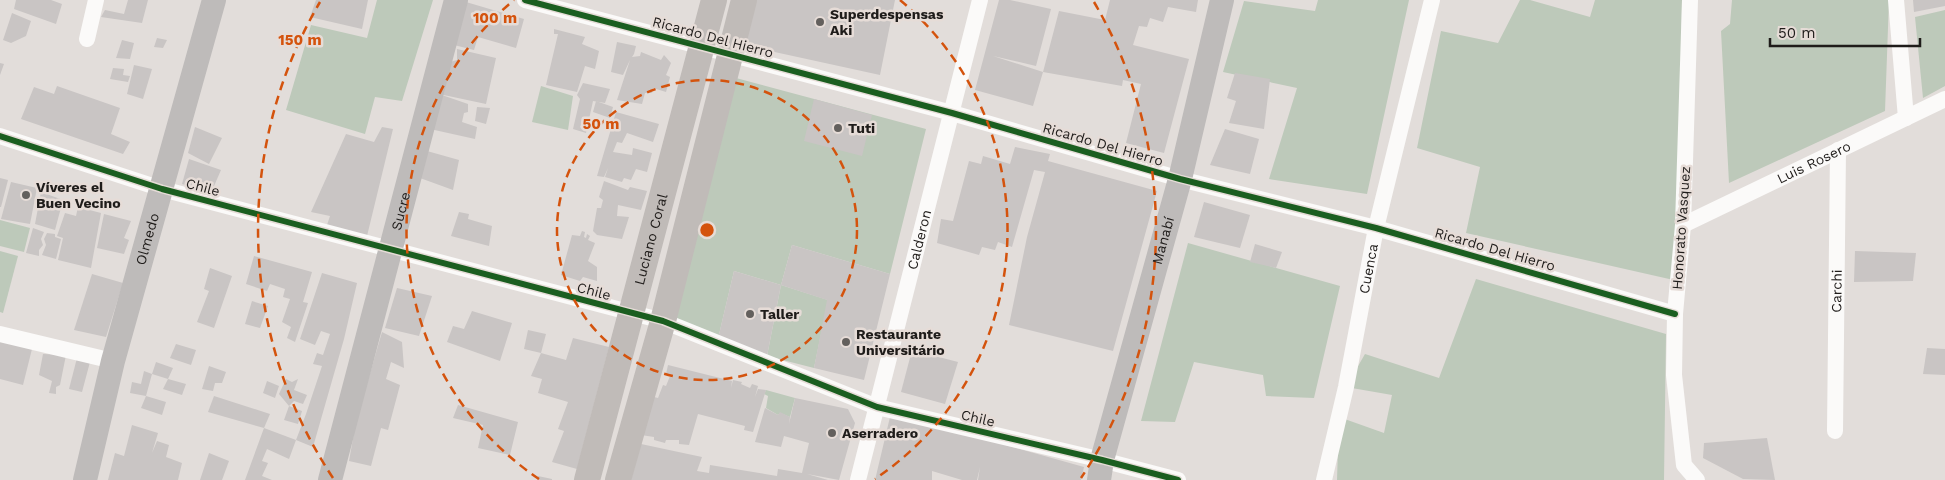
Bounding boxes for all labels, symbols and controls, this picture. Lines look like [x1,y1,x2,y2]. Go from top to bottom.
place label: Superdespensas Aki [830,6,944,38]
text: 100 m [473,9,517,27]
street label: Ricardo Del Hierro [651,13,775,61]
scale bar [1770,15,1920,47]
marker: Superdespensas Aki [814,16,826,28]
text: 50 m [1778,24,1815,42]
text: 150 m [278,31,322,49]
text: 50 m [583,115,619,133]
street label: Ricardo Del Hierro [1041,119,1165,169]
place label: Tuti [848,120,875,136]
marker: Tuti [832,122,844,134]
street label: Luis Rosero [1774,138,1853,187]
street label: Honorato Vasquez [1669,166,1693,290]
street label: Chile [184,175,222,199]
place label: Víveres el Buen Vecino [36,179,121,211]
marker: Víveres el Buen Vecino [20,189,32,201]
street label: Sucre [388,190,413,232]
street label: Luciano Coral [631,191,671,287]
street label: Calderon [904,208,934,271]
street label: Olmedo [132,211,162,267]
street label: Manabí [1149,215,1177,266]
centre of rings [698,221,716,239]
street label: Ricardo Del Hierro [1433,224,1557,274]
street label: Cuenca [1356,242,1381,295]
street label: Carchi [1828,269,1845,313]
street label: Chile [575,279,613,303]
place label: Taller [760,306,799,322]
marker: Taller [744,308,756,320]
place label: Restaurante Universitário [856,326,945,358]
marker: Restaurante Universitário [840,336,852,348]
street label: Chile [959,406,997,430]
place label: Aserradero [842,425,918,441]
marker: Aserradero [826,427,838,439]

